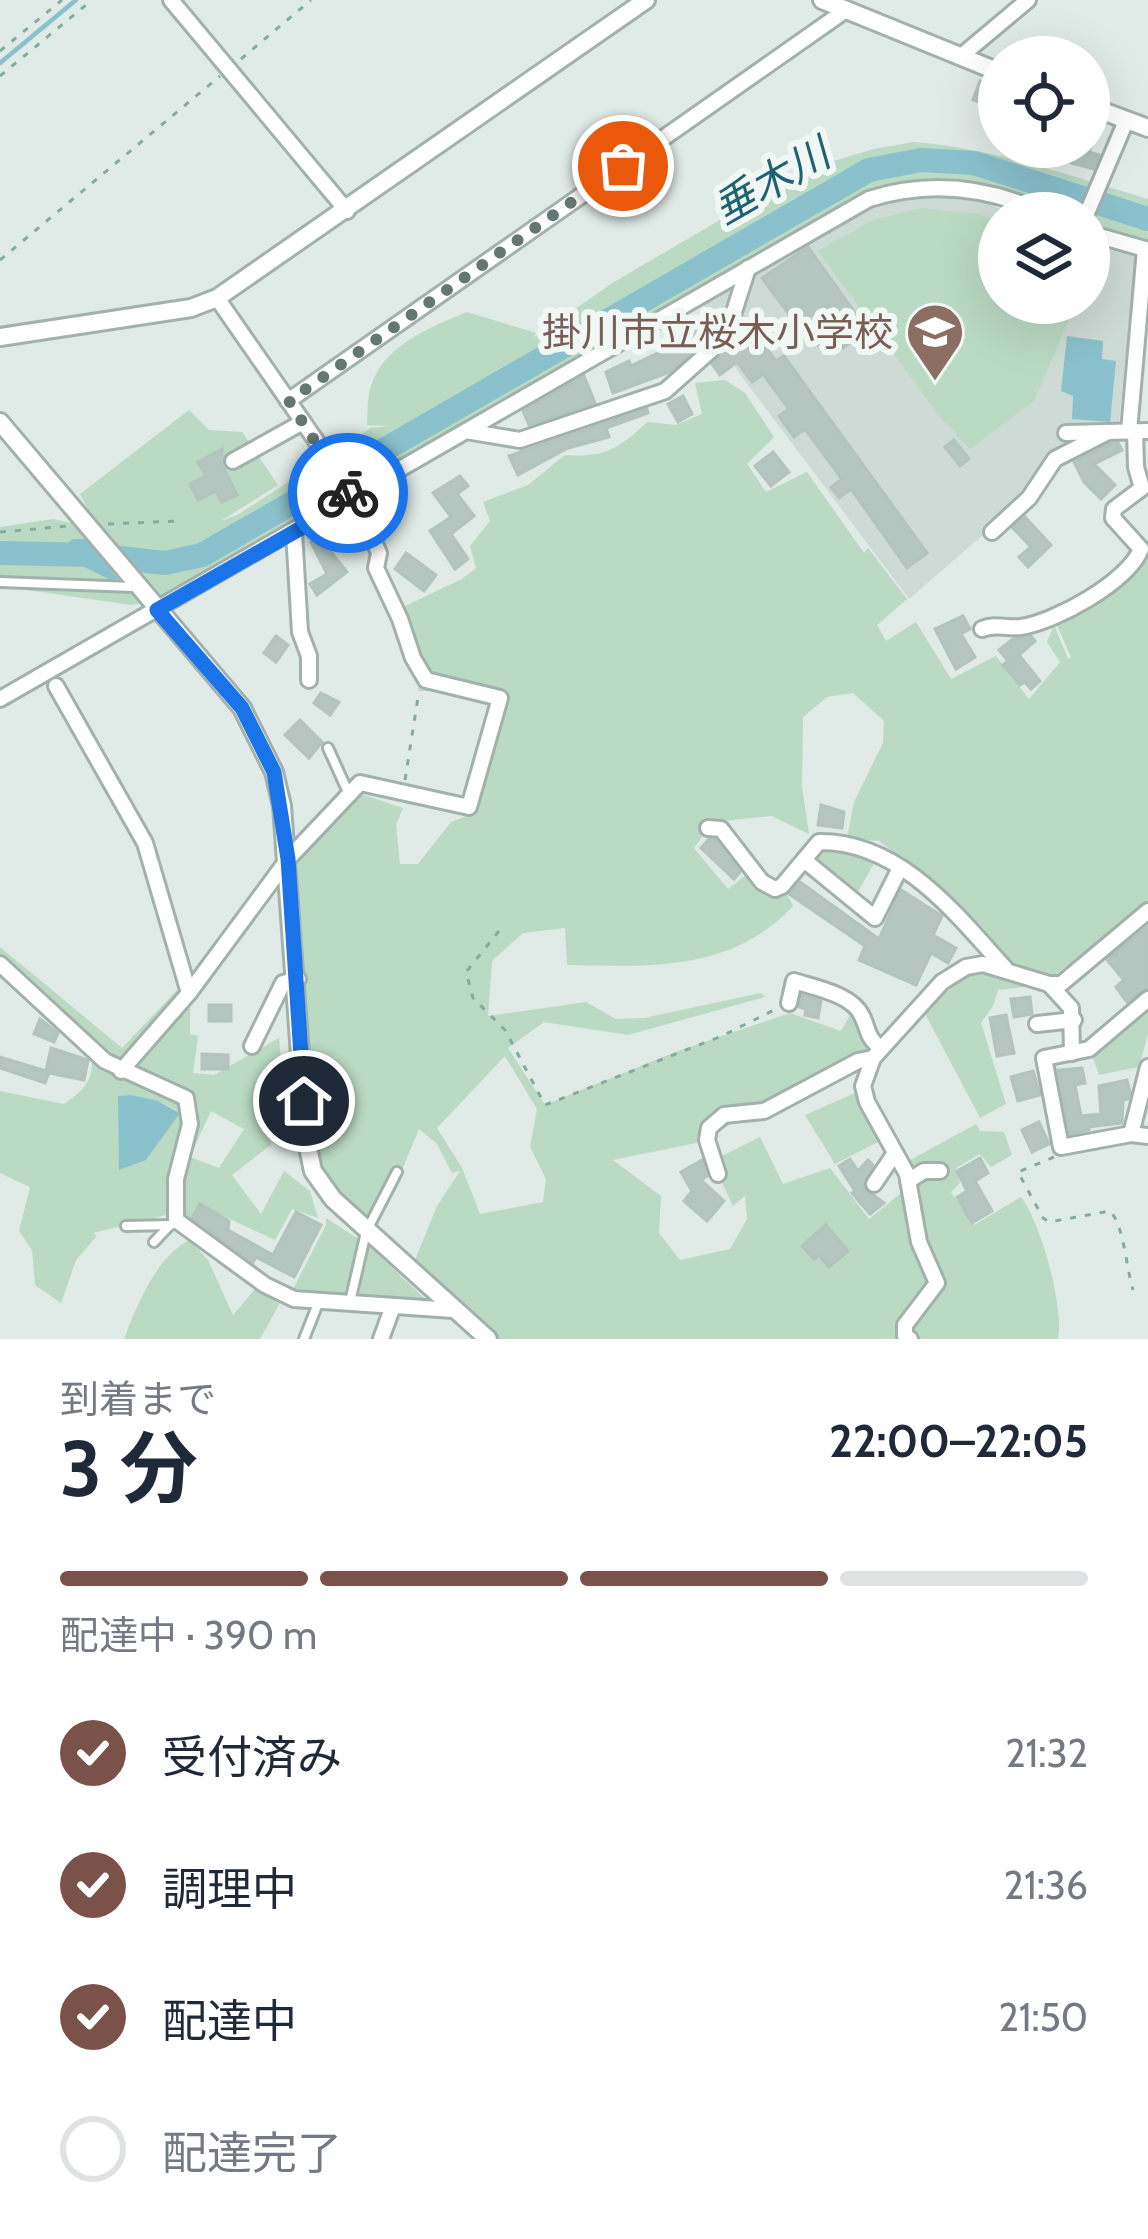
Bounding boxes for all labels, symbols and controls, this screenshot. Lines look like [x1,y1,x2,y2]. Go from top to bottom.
map controls [978,36,1110,324]
button: locate [978,36,1110,168]
pin [572,115,674,217]
water label: 垂木川 [703,125,842,235]
icon: bag [590,133,656,199]
button: layers [978,192,1110,324]
school or university icon: 掛川市立桜木小学校 [904,301,966,383]
place label: 掛川市立桜木小学校 [542,308,893,356]
courier [288,433,408,553]
icon: bike [315,460,381,526]
pin [253,1050,355,1152]
icon: home [271,1068,337,1134]
text: 到着まで [60,1375,216,1423]
text: 22:00–22:05 [829,1414,1088,1468]
text: 3 分 [60,1421,198,1516]
text: 配達中 · 390 m [60,1611,317,1659]
icon: check [60,1720,126,1786]
text: 21:32 [1005,1729,1088,1777]
text: 受付済み [162,1730,342,1784]
icon: check [60,1852,126,1918]
text: 21:36 [1003,1861,1088,1909]
text: 調理中 [162,1862,297,1916]
icon: check [60,1984,126,2050]
text: 21:50 [998,1993,1088,2041]
text: 配達中 [162,1994,297,2048]
text: 配達完了 [162,2126,342,2180]

